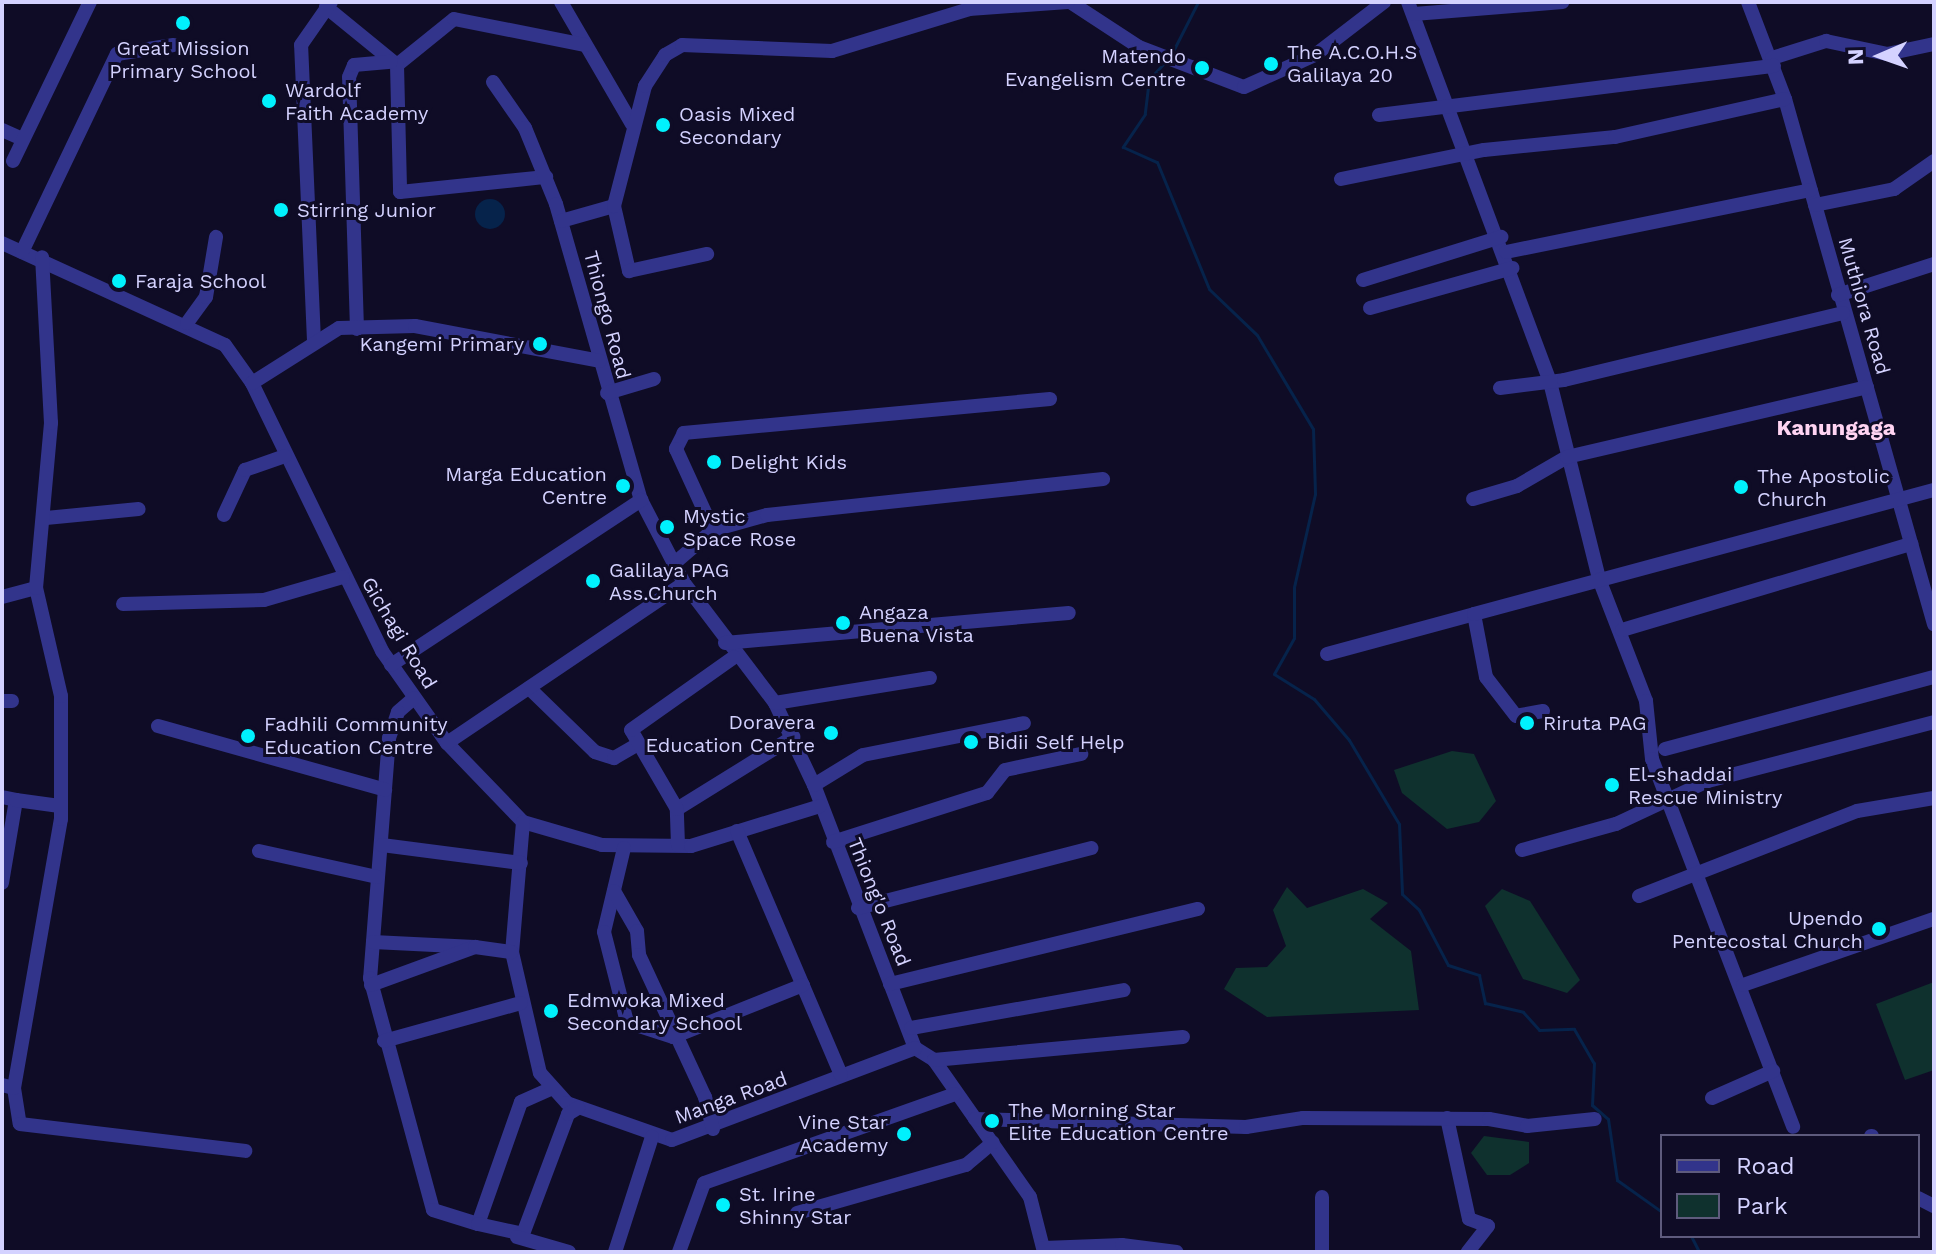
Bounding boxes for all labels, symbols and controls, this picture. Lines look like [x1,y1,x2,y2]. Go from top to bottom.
marker: Great Mission Primary School [174,14,192,32]
north arrow [1840,16,1920,96]
place label: Great Mission Primary School [109,36,257,83]
place label: The A.C.O.H.S Galilaya 20 [1287,40,1418,87]
place label: Matendo Evangelism Centre [1005,44,1186,91]
text: N [1843,48,1868,65]
marker: The A.C.O.H.S Galilaya 20 [1262,55,1280,73]
marker: Matendo Evangelism Centre [1193,59,1211,77]
place label: Wardolf Faith Academy [285,78,429,125]
marker: Wardolf Faith Academy [260,92,278,110]
place label: Oasis Mixed Secondary [679,102,795,149]
marker: Oasis Mixed Secondary [654,116,672,134]
place label: Stirring Junior [297,198,436,222]
marker: Stirring Junior [272,201,290,219]
street label: Muthiora Road [1833,234,1895,378]
street label: Thiongo Road [578,248,636,382]
place label: Faraja School [135,269,267,293]
marker: Faraja School [110,272,128,290]
place label: Kangemi Primary [360,332,524,356]
marker: Kangemi Primary [531,335,549,353]
district label: Kanungaga [1777,415,1895,441]
place label: Delight Kids [730,450,847,474]
marker: Delight Kids [705,453,723,471]
place label: Marga Education Centre [445,462,607,509]
place label: The Apostolic Church [1757,464,1891,511]
marker: Marga Education Centre [614,477,632,495]
marker: The Apostolic Church [1732,478,1750,496]
place label: Mystic Space Rose [683,504,796,551]
marker: Mystic Space Rose [658,518,676,536]
place label: Galilaya PAG Ass.Church [609,558,730,605]
marker: Galilaya PAG Ass.Church [584,572,602,590]
street label: Gichagi Road [356,573,442,693]
place label: Angaza Buena Vista [859,600,975,647]
marker: Angaza Buena Vista [834,614,852,632]
place label: Doravera Education Centre [645,710,815,757]
place label: Riruta PAG [1543,711,1647,735]
place label: Fadhili Community Education Centre [264,712,448,759]
marker: Riruta PAG [1518,714,1536,732]
marker: Doravera Education Centre [822,724,840,742]
marker: Fadhili Community Education Centre [239,727,257,745]
place label: Bidii Self Help [987,730,1125,754]
marker: Bidii Self Help [962,733,980,751]
place label: El-shaddai Rescue Ministry [1628,762,1782,809]
marker: El-shaddai Rescue Ministry [1603,776,1621,794]
street label: Thiong'o Road [842,834,916,970]
place label: Upendo Pentecostal Church [1671,906,1863,953]
marker: Upendo Pentecostal Church [1870,920,1888,938]
place label: Edmwoka Mixed Secondary School [567,988,743,1035]
marker: Edmwoka Mixed Secondary School [542,1002,560,1020]
street label: Manga Road [671,1067,791,1129]
place label: The Morning Star Elite Education Centre [1008,1098,1228,1145]
place label: Vine Star Academy [798,1110,888,1157]
marker: The Morning Star Elite Education Centre [983,1112,1001,1130]
marker: Vine Star Academy [895,1125,913,1143]
legend [1660,1134,1920,1238]
text: Road [1736,1152,1795,1180]
place label: St. Irine Shinny Star [739,1182,852,1229]
text: Park [1736,1192,1788,1220]
marker: St. Irine Shinny Star [714,1196,732,1214]

